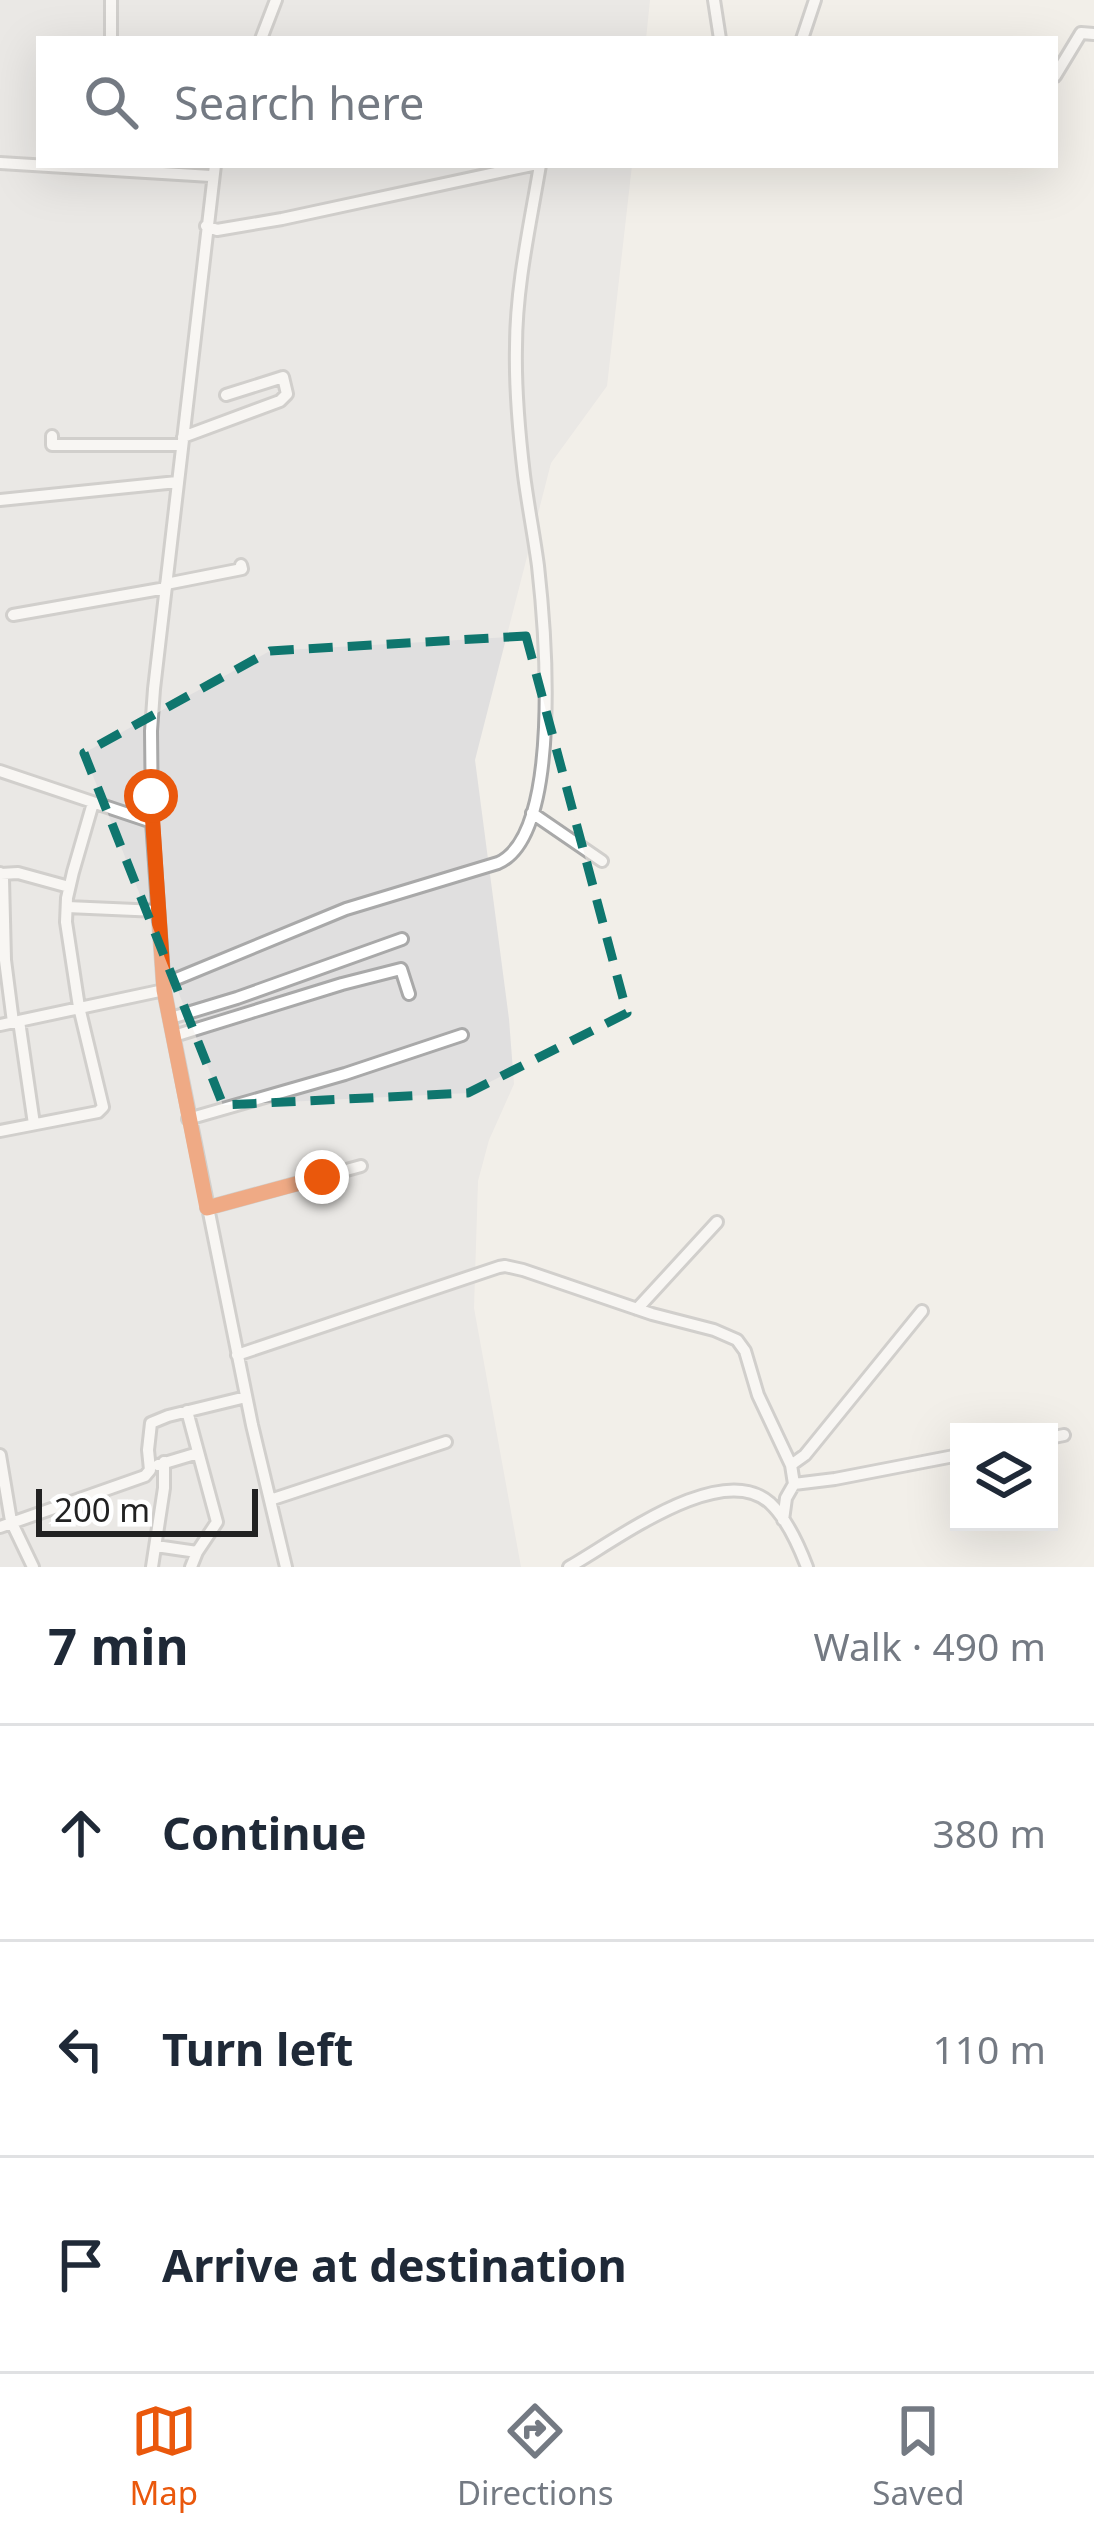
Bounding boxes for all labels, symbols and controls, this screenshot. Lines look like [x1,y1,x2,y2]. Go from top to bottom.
search box [36,36,1058,168]
icon: search [78,69,144,135]
text: Search here [174,72,424,133]
route start [124,769,178,823]
route end [295,1150,349,1204]
map controls [950,1423,1058,1531]
button: layers [950,1423,1058,1531]
scale bar [36,1483,258,1536]
text: 200 m [54,1487,150,1532]
text: 7 min [48,1610,189,1680]
text: Walk · 490 m [813,1619,1046,1672]
icon: ahead [48,1800,114,1866]
text: Continue [162,1802,367,1863]
text: 380 m [932,1806,1046,1859]
icon: left [48,2016,114,2082]
text: Turn left [162,2018,353,2079]
text: 110 m [932,2022,1046,2075]
icon: arrive [48,2232,114,2298]
text: Arrive at destination [162,2234,627,2295]
tab: Map [129,2398,198,2515]
tab: Directions [457,2398,614,2515]
tab: Saved [872,2398,965,2515]

